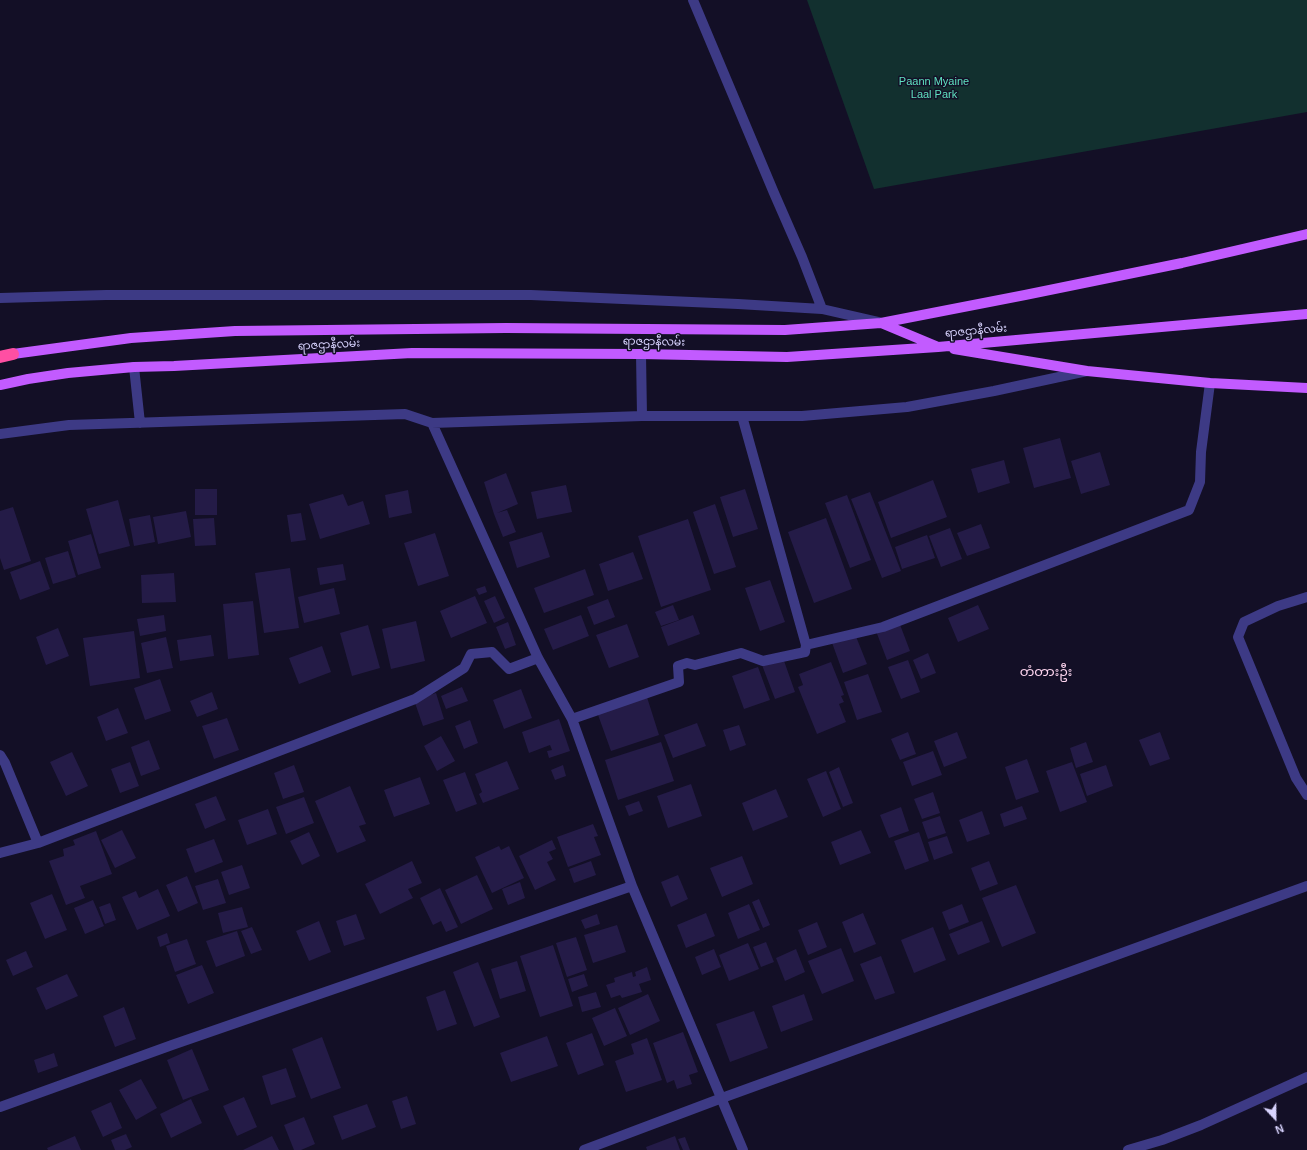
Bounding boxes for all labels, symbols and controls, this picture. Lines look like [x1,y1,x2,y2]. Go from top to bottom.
park label: Paann Myaine Laal Park [899,75,969,101]
street label: ရာဇဌာနီလမ်း [944,322,1008,340]
street label: ရာဇဌာနီလမ်း [623,335,685,349]
street label: ရာဇဌာနီလမ်း [298,337,360,353]
district label: တံတားဦး [1020,664,1072,680]
north arrow [1255,1098,1295,1138]
text: N [1274,1122,1285,1136]

